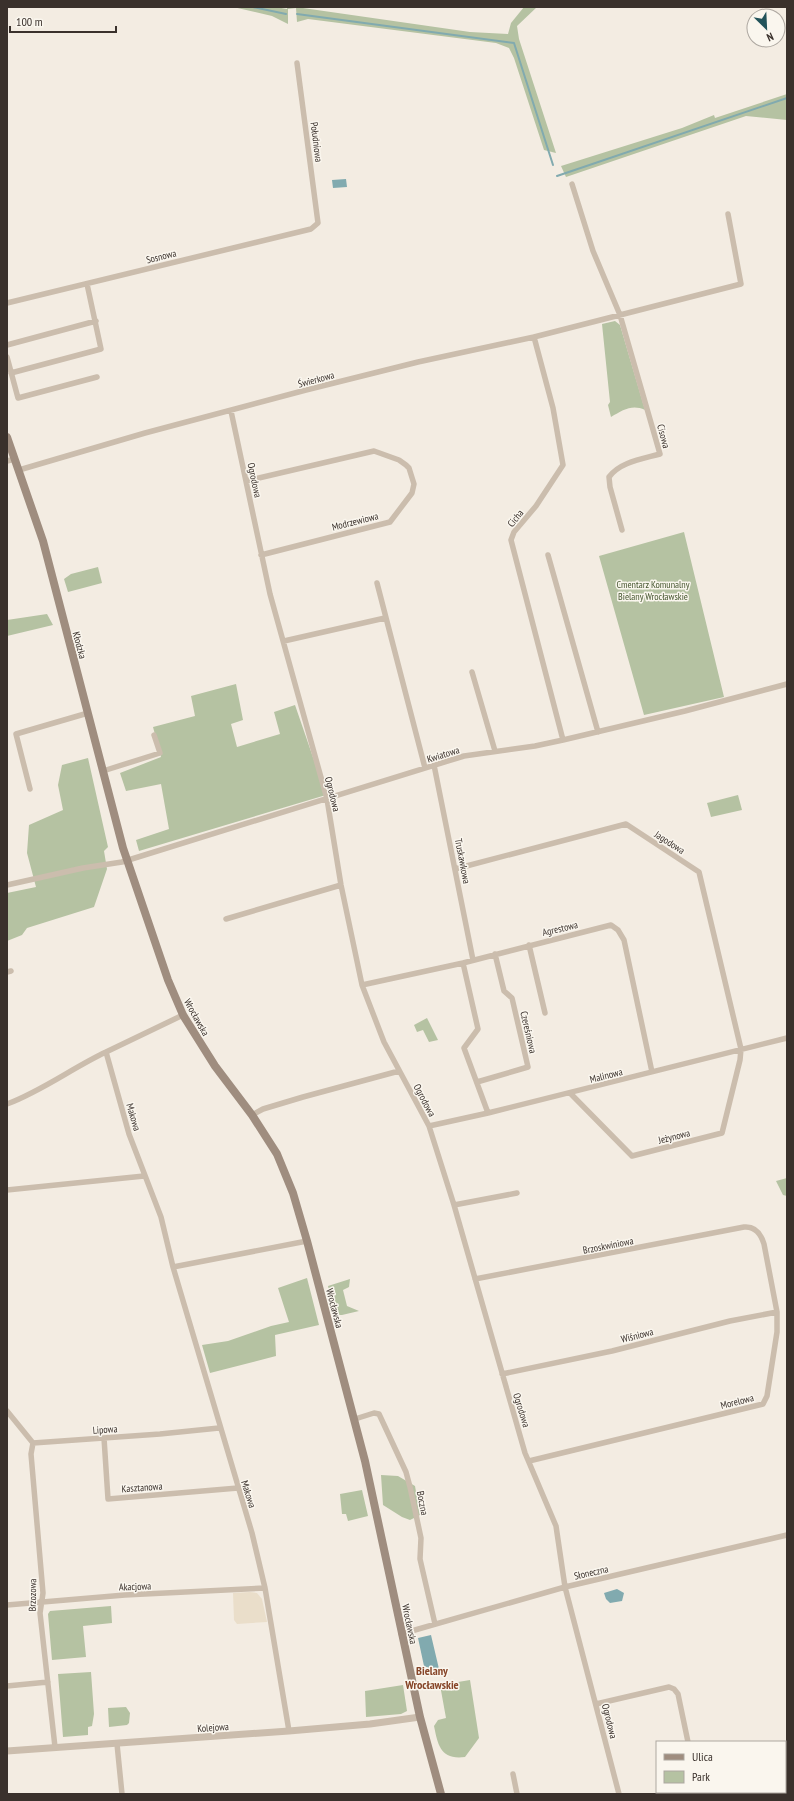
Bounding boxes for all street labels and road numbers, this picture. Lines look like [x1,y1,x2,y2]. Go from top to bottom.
street label: Południowa [308,121,325,163]
street label: Sosnowa [145,246,177,266]
street label: Świerkowa [297,368,336,391]
street label: Cisowa [654,423,673,450]
street label: Ogrodowa [244,461,265,499]
street label: Cicha [504,507,526,530]
street label: Modrzewiowa [331,509,380,534]
street label: Kłodzka [70,630,89,660]
street label: Kwiatowa [425,743,461,766]
street label: Ogrodowa [322,775,343,813]
street label: Jagodowa [651,827,687,857]
street label: Truskawkowa [452,837,473,885]
street label: Agrestowa [541,918,579,939]
street label: Wrocławska [181,996,212,1038]
street label: Czereśniowa [517,1010,540,1055]
street label: Malinowa [588,1065,624,1086]
street label: Ogrodowa [411,1082,439,1119]
street label: Makowa [123,1102,144,1133]
street label: Jeżynowa [656,1126,691,1147]
street label: Brzoskwiniowa [582,1234,635,1257]
street label: Wrocławska [323,1287,346,1329]
street label: Wiśniowa [620,1325,655,1346]
street label: Ogrodowa [510,1391,533,1429]
street label: Morelowa [719,1391,755,1412]
street label: Lipowa [92,1422,118,1437]
street label: Makowa [238,1479,259,1510]
street label: Kasztanowa [121,1480,163,1495]
street label: Boczna [414,1490,431,1516]
street label: Słoneczna [573,1562,610,1583]
street label: Brzozowa [26,1579,39,1611]
street label: Akacjowa [119,1579,151,1594]
street label: Wrocławska [399,1603,420,1645]
street label: Ogrodowa [599,1702,620,1740]
street label: Kolejowa [197,1720,229,1735]

